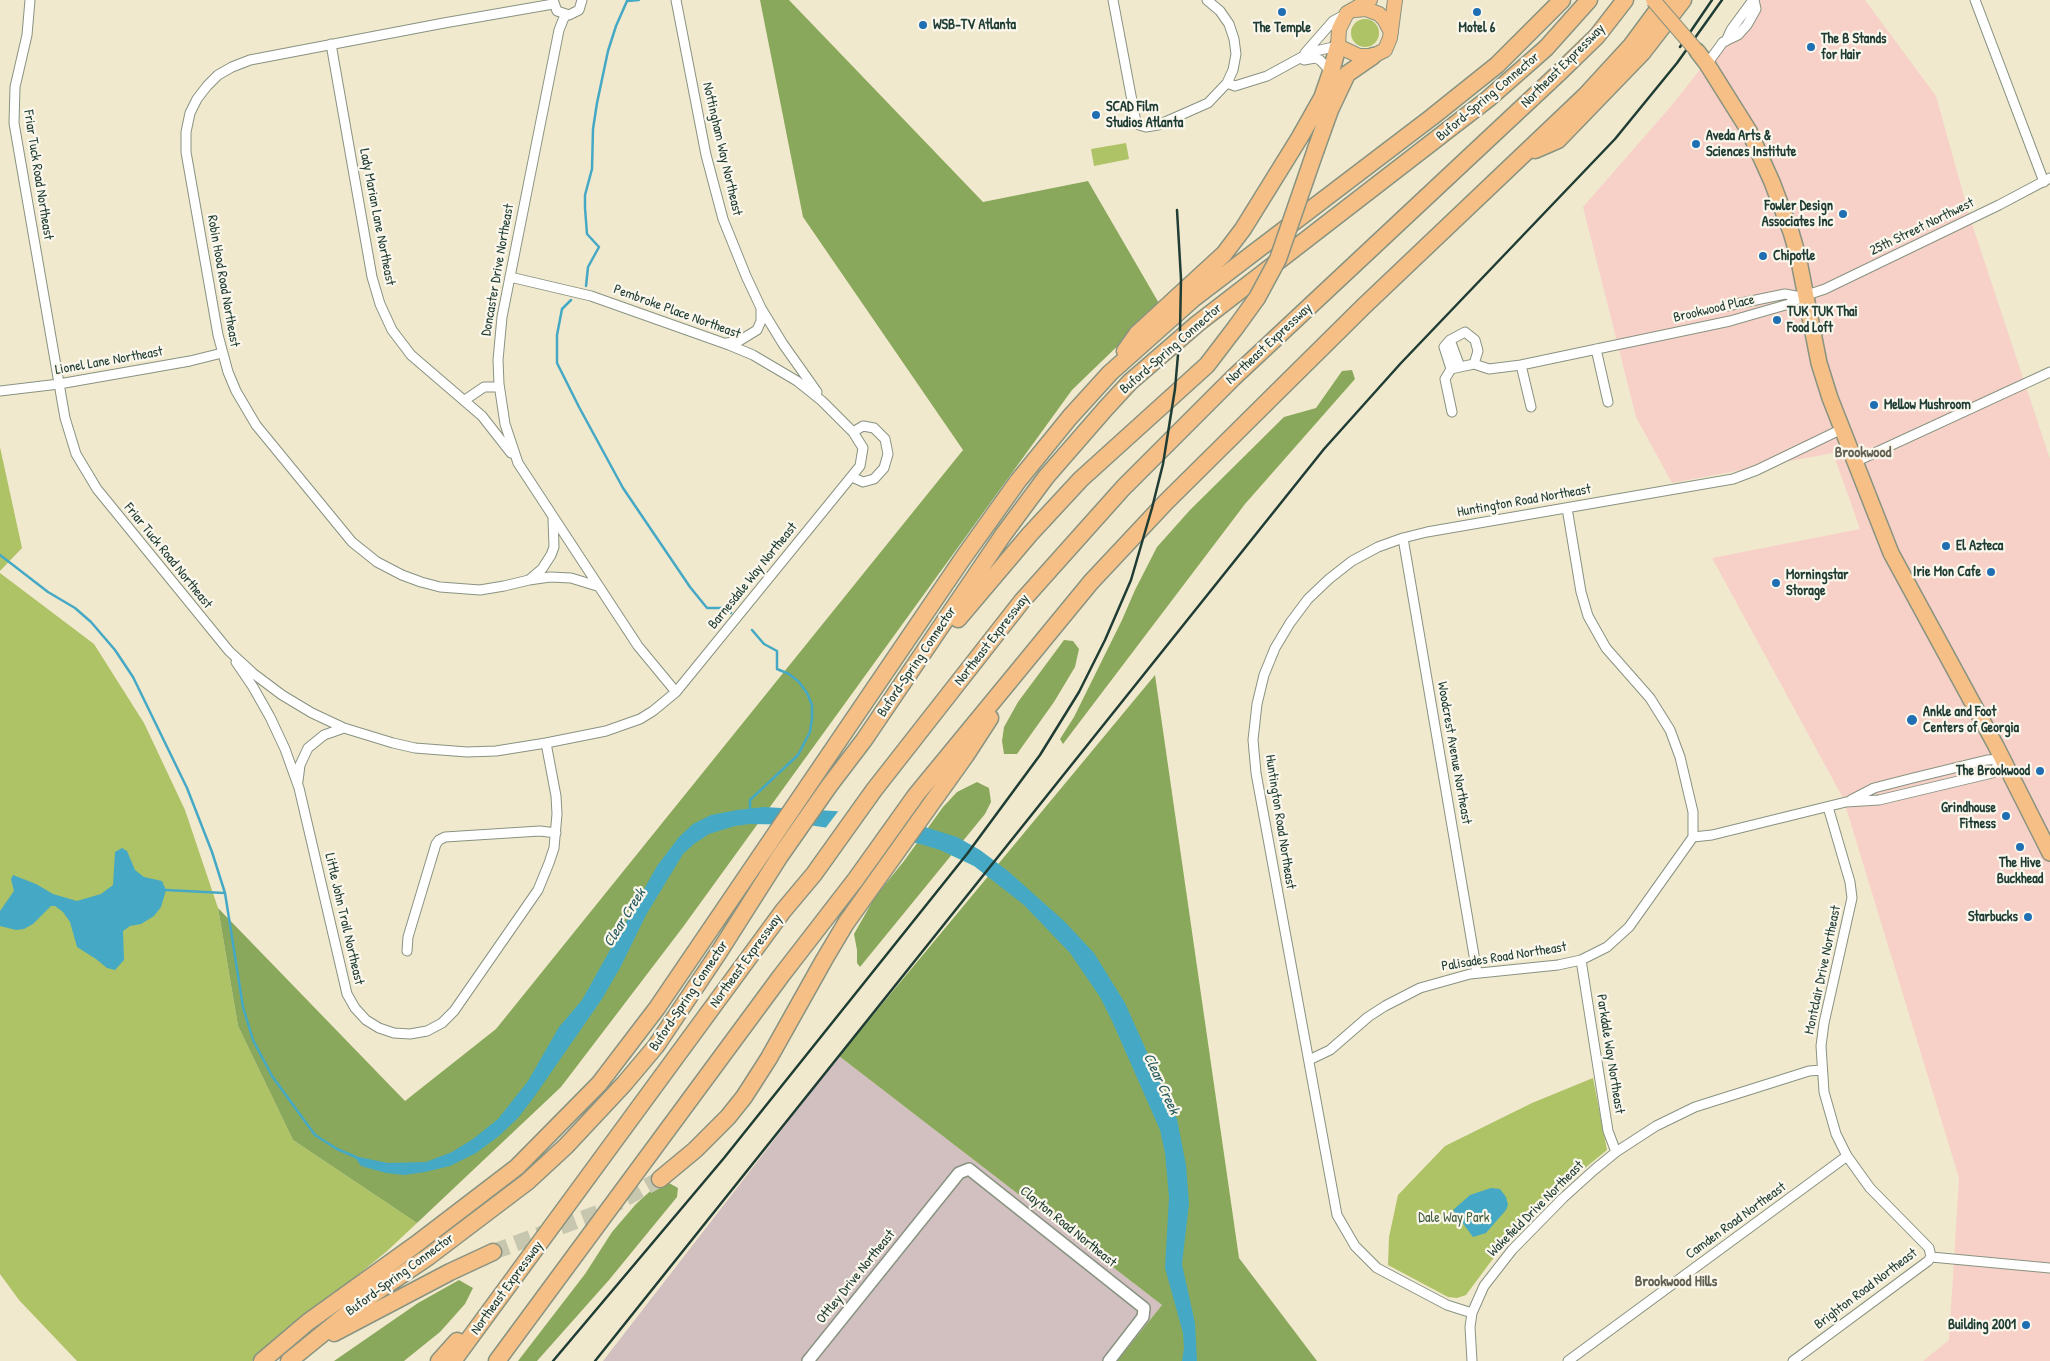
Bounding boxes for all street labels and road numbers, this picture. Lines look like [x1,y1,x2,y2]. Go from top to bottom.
street label: Northeast Expressway [1518,21,1608,111]
street label: Buford-Spring Connector [1433,49,1543,145]
street label: Nottingham Way Northeast [698,81,746,217]
street label: Friar Tuck Road Northeast [19,109,57,241]
street label: Lady Marian Lane Northeast [355,147,399,287]
street label: 25th Street Northwest [1867,195,1977,259]
street label: Doncaster Drive Northeast [478,203,518,337]
street label: Robin Hood Road Northeast [203,214,243,348]
street label: Pembroke Place Northeast [611,281,743,343]
street label: Brookwood Place [1672,291,1756,327]
street label: Buford-Spring Connector [1117,300,1225,398]
street label: Northeast Expressway [1222,300,1316,388]
street label: Lionel Lane Northeast [54,343,164,379]
street label: Huntington Road Northeast [1456,481,1592,521]
street label: Friar Tuck Road Northeast [120,500,216,612]
street label: Barnesdale Way Northeast [705,519,801,633]
street label: Northeast Expressway [951,591,1033,689]
street label: Buford-Spring Connector [874,604,960,720]
street label: Woodcrest Avenue Northeast [1433,680,1475,826]
street label: Huntington Road Northeast [1261,754,1299,890]
street label: Little John Trail Northeast [321,851,367,987]
street label: Montclair Drive Northeast [1801,904,1845,1036]
street label: Northeast Expressway [706,911,786,1011]
street label: Buford-Spring Connector [646,938,732,1054]
street label: Palisades Road Northeast [1440,939,1568,975]
street label: Parkdale Way Northeast [1592,993,1628,1115]
street label: Wakefield Drive Northeast [1484,1157,1588,1261]
street label: Camden Road Northeast [1683,1179,1789,1263]
street label: Clayton Road Northeast [1016,1183,1120,1271]
street label: Ottley Drive Northeast [813,1227,899,1327]
street label: Buford-Spring Connector [343,1230,457,1320]
street label: Northeast Expressway [467,1238,547,1338]
street label: Brighton Road Northeast [1811,1245,1921,1333]

